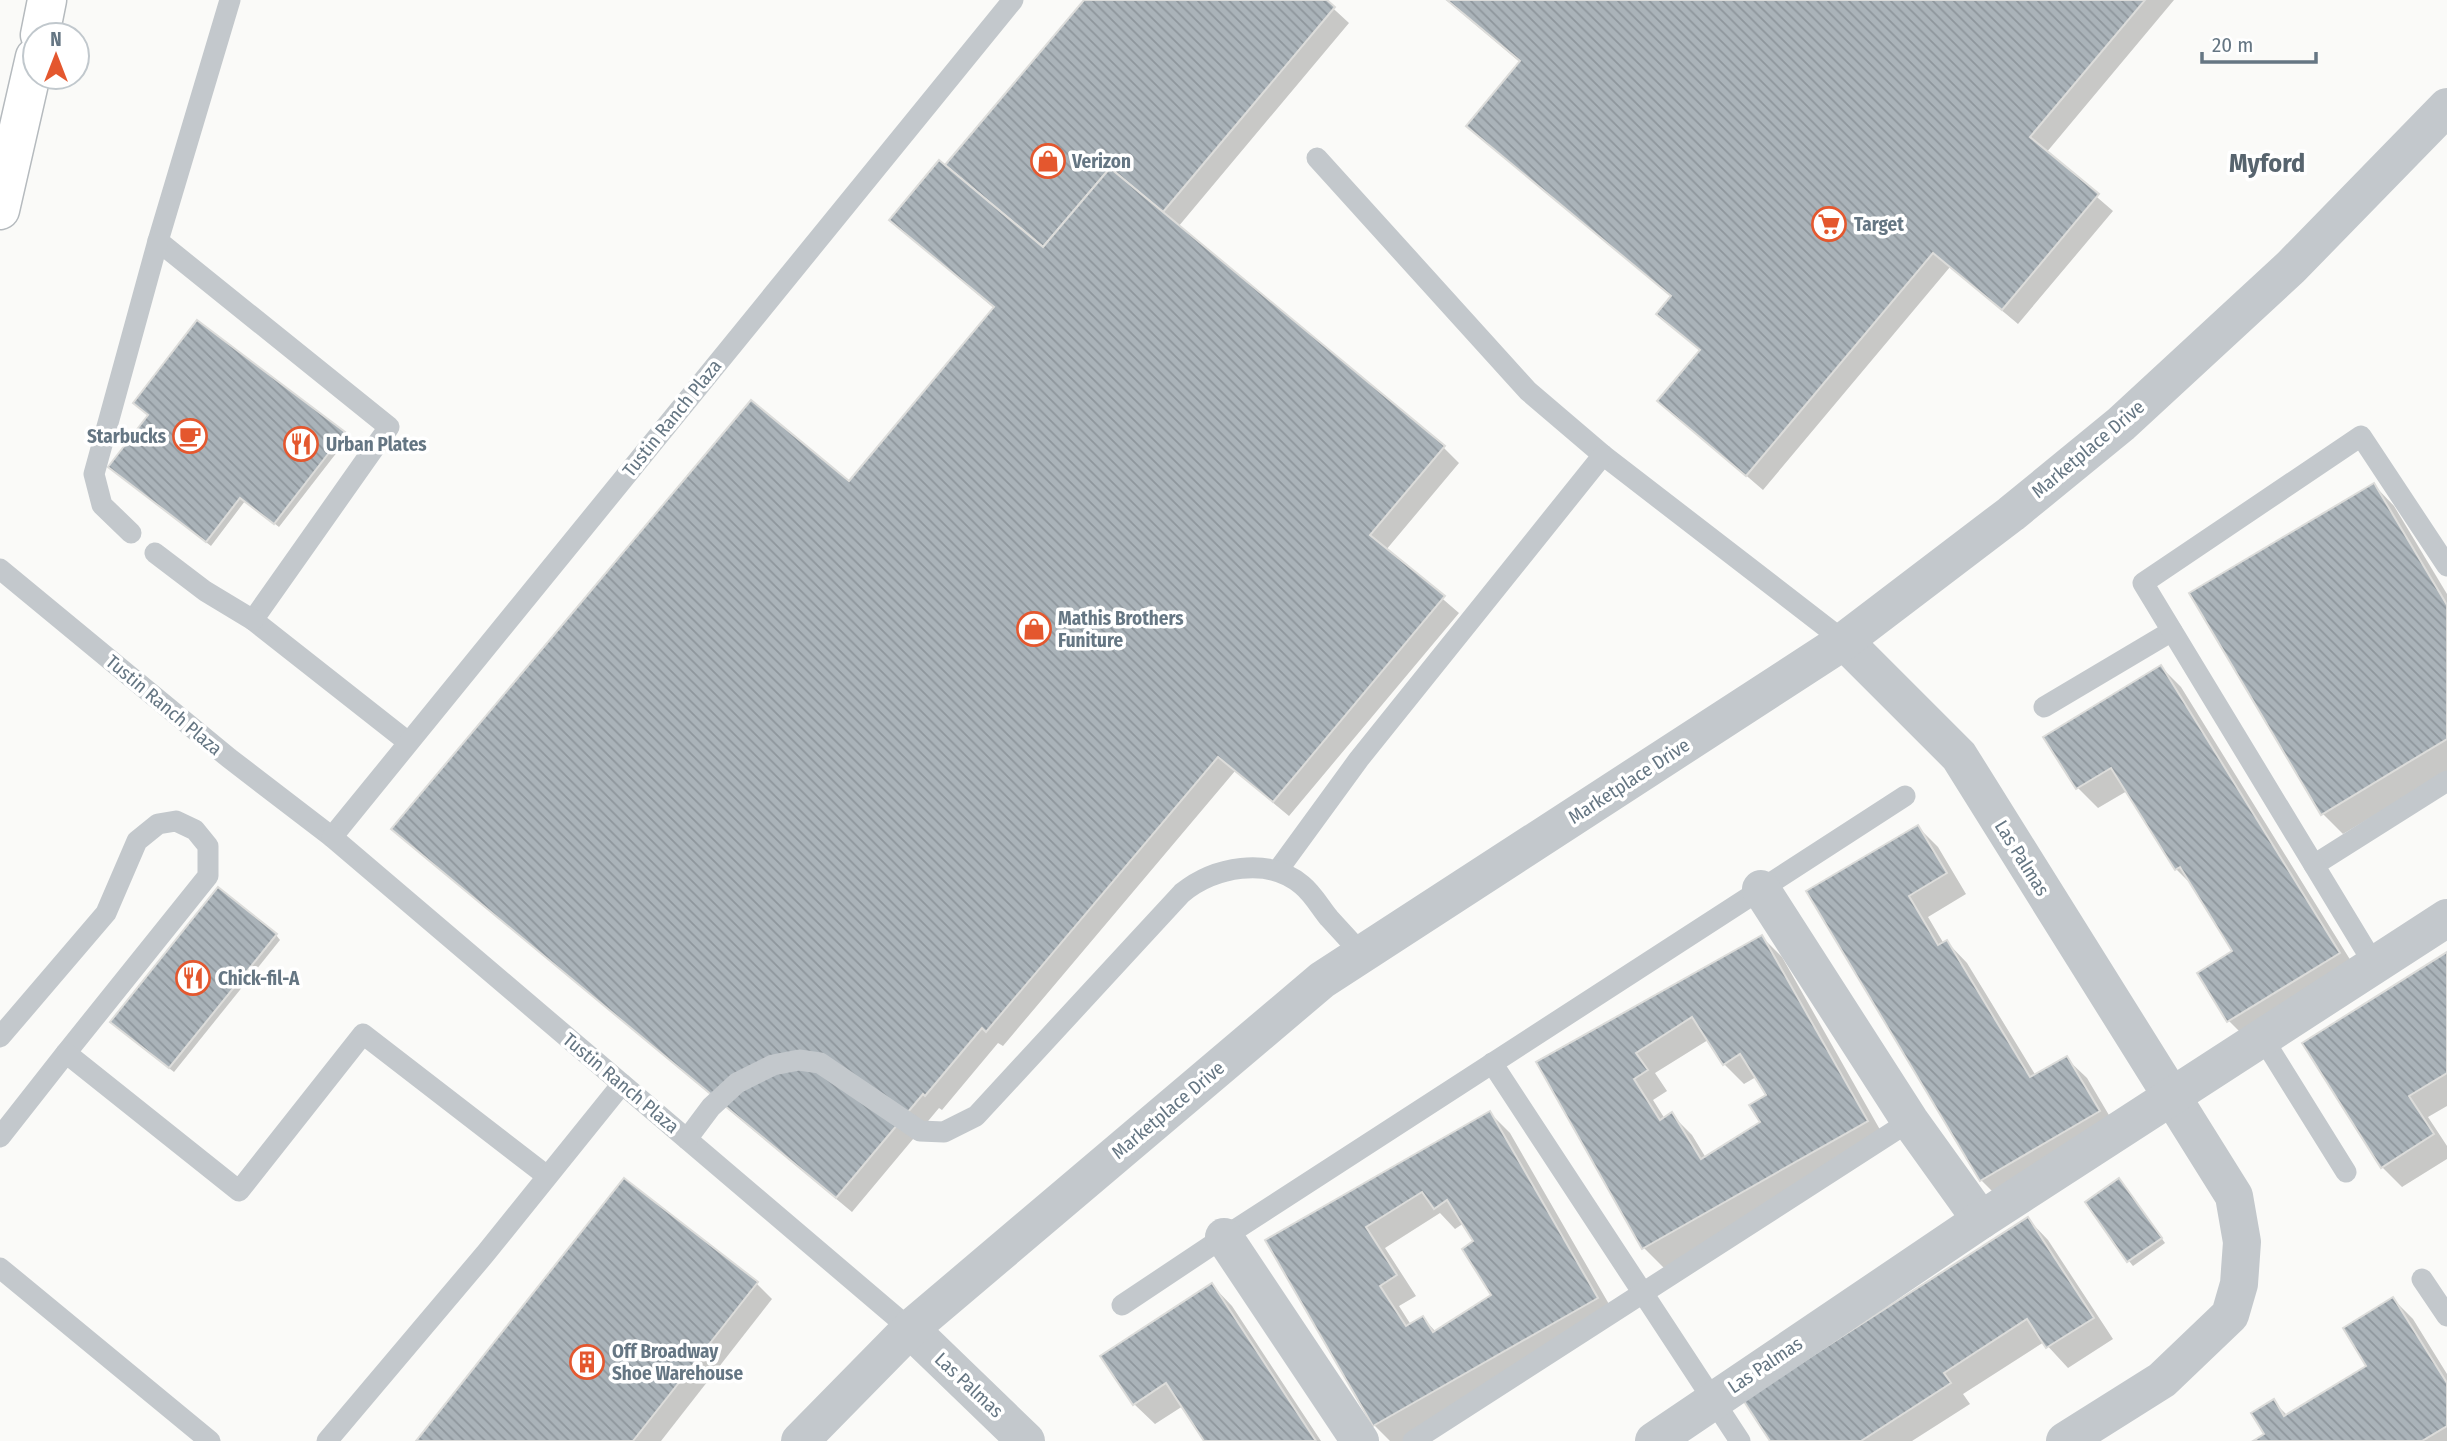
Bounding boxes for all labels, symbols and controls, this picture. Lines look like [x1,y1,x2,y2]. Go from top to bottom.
north arrow [21,21,91,91]
scale bar [2202,21,2316,65]
text: N [50,28,62,51]
text: 20 m [2212,32,2253,58]
shop icon: Verizon [1029,142,1067,180]
district label: Myford [2229,148,2305,179]
place label: Verizon [1071,150,1131,173]
supermarket icon: Target [1810,205,1848,243]
place label: Target [1854,213,1904,236]
street label: Tustin Ranch Plaza [618,355,726,481]
street label: Marketplace Drive [2027,395,2149,503]
cafe icon: Starbucks [171,417,209,455]
place label: Starbucks [87,425,167,448]
restaurant icon: Urban Plates [282,425,320,463]
place label: Urban Plates [326,433,427,456]
place label: Mathis Brothers Funiture [1058,607,1184,652]
shop icon: Mathis Brothers Funiture [1015,610,1053,648]
street label: Tustin Ranch Plaza [101,650,227,760]
street label: Marketplace Drive [1564,733,1694,829]
street label: Las Palmas [1990,816,2054,900]
restaurant icon: Chick-fil-A [174,959,212,997]
place label: Chick-fil-A [218,967,300,990]
street label: Tustin Ranch Plaza [558,1028,684,1138]
street label: Marketplace Drive [1107,1056,1229,1164]
street label: Las Palmas [1723,1332,1807,1398]
place label: Off Broadway Shoe Warehouse [612,1340,743,1385]
building icon: Off Broadway Shoe Warehouse [568,1343,606,1381]
street label: Las Palmas [930,1348,1008,1422]

